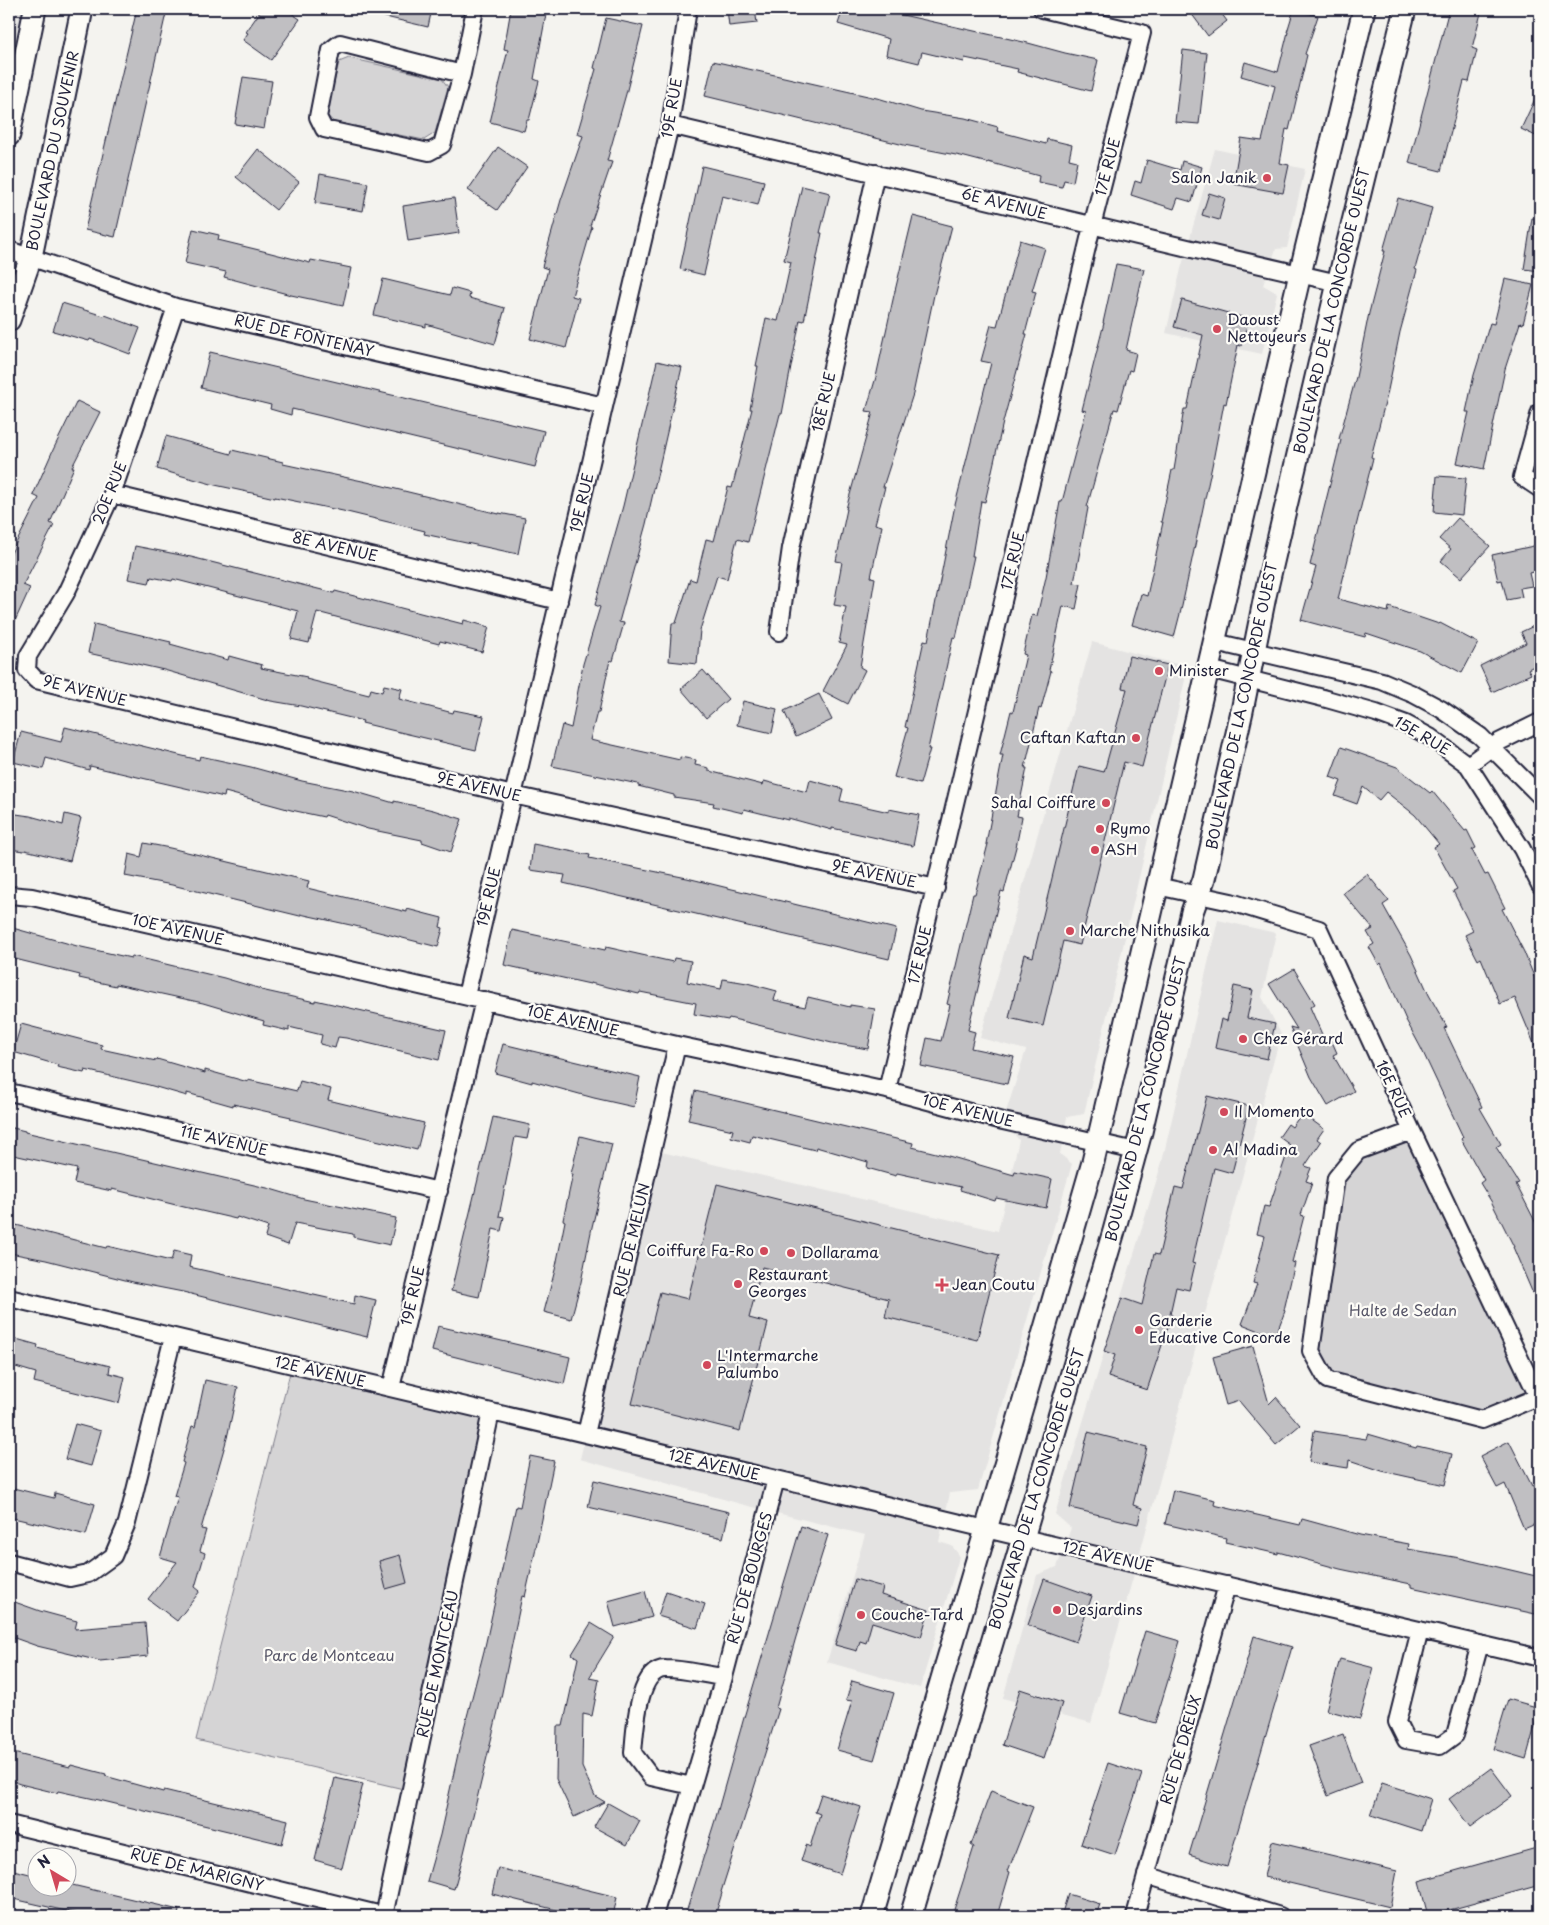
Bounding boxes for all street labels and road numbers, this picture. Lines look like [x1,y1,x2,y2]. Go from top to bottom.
street label: BOULEVARD DU SOUVENIR [19,48,84,253]
street label: 19E RUE [654,76,687,140]
street label: 17E RUE [1088,135,1125,198]
street label: BOULEVARD DE LA CONCORDE OUEST [1286,165,1375,456]
street label: 6E AVENUE [959,181,1050,224]
street label: RUE DE FONTENAY [232,307,377,362]
street label: 18E RUE [804,369,841,434]
street label: 20E RUE [86,458,132,527]
street label: 19E RUE [563,471,599,535]
street label: 8E AVENUE [290,525,380,567]
street label: 17E RUE [994,529,1029,592]
street label: BOULEVARD DE LA CONCORDE OUEST [1199,559,1282,851]
street label: 9E AVENUE [41,668,130,711]
street label: 15E RUE [1390,709,1455,760]
street label: 9E AVENUE [435,765,524,806]
street label: 9E AVENUE [830,852,919,893]
street label: 19E RUE [470,865,506,929]
street label: 10E AVENUE [130,907,226,950]
street label: 17E RUE [901,923,936,986]
street label: BOULEVARD DE LA CONCORDE OUEST [1098,953,1191,1244]
street label: 10E AVENUE [525,998,621,1041]
street label: 16E RUE [1371,1056,1418,1121]
street label: 10E AVENUE [920,1087,1016,1132]
street label: 11E AVENUE [178,1118,270,1161]
street label: RUE DE MELUN [606,1181,655,1299]
street label: 19E RUE [394,1264,430,1328]
street label: BOULEVARD DE LA CONCORDE OUEST [982,1344,1090,1632]
street label: 12E AVENUE [272,1349,368,1392]
street label: 12E AVENUE [666,1442,762,1485]
street label: RUE DE BOURGES [720,1509,777,1646]
street label: 12E AVENUE [1060,1534,1156,1577]
street label: RUE DE MONTCEAU [410,1588,463,1740]
street label: RUE DE DREUX [1153,1692,1206,1807]
street label: RUE DE MARIGNY [128,1841,267,1896]

